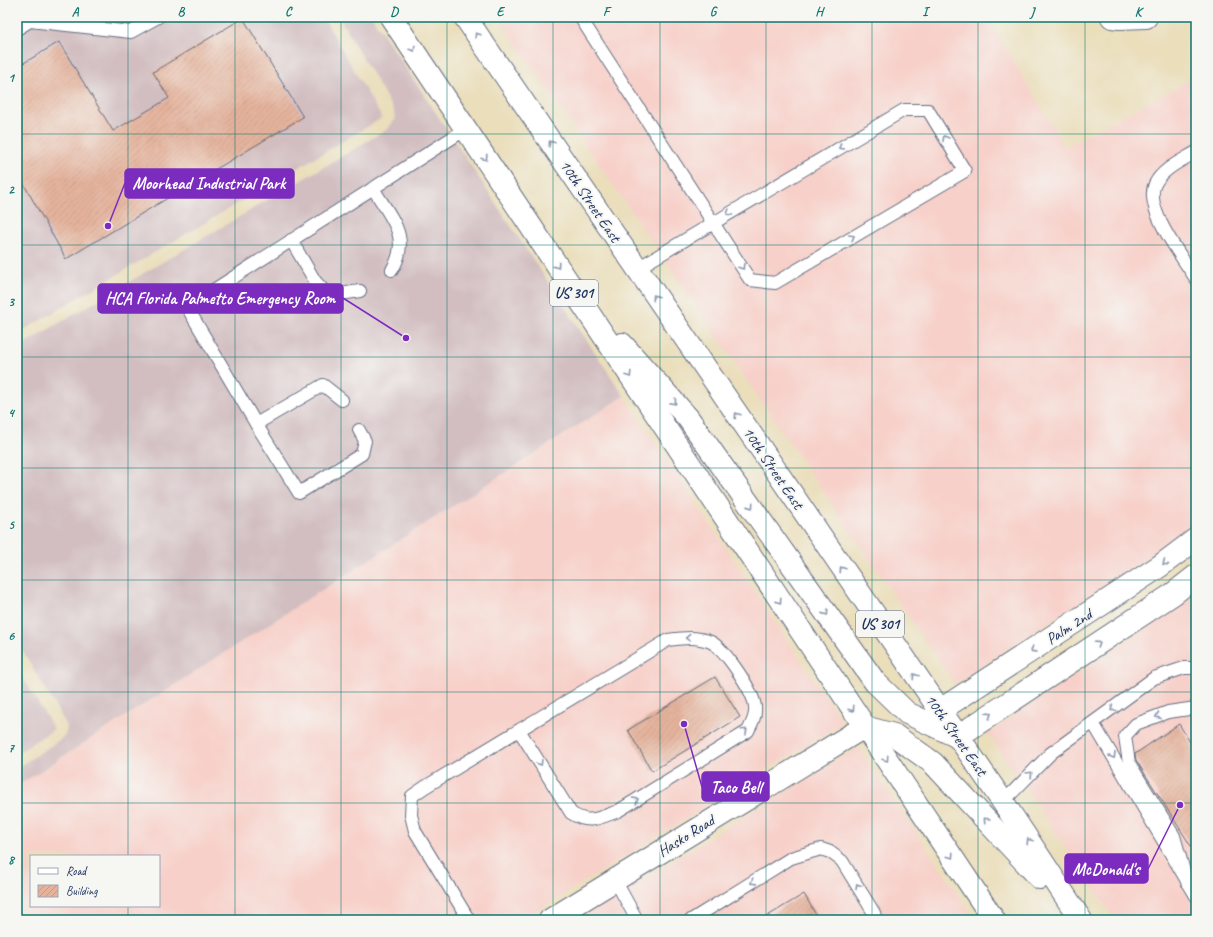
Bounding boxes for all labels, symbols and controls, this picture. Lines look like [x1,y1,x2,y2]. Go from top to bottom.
text: A [72,4,80,20]
text: B [178,4,186,20]
text: C [285,4,293,20]
text: D [390,4,399,20]
text: E [497,4,506,20]
text: F [603,4,612,20]
text: G [710,4,718,20]
text: H [815,4,825,20]
text: I [922,4,931,20]
text: J [1029,4,1036,20]
text: K [1135,4,1145,20]
one-way arrow [475,33,482,40]
one-way arrow [408,45,415,52]
text: 1 [8,70,16,86]
one-way arrow [942,135,949,142]
one-way arrow [548,140,555,147]
one-way arrow [838,142,845,150]
one-way arrow [480,154,488,161]
street label: 10th Street East [555,156,626,247]
callout: Moorhead Industrial Park [125,169,294,198]
text: Moorhead Industrial Park [133,173,287,194]
text: 2 [8,182,15,198]
one-way arrow [726,209,733,216]
one-way arrow [848,235,855,242]
one-way arrow [552,262,559,269]
one-way arrow [737,263,744,270]
road number: US 301 [550,280,598,306]
callout: HCA Florida Palmetto Emergency Room [98,284,343,313]
text: HCA Florida Palmetto Emergency Room [105,288,337,309]
text: 3 [8,294,15,310]
one-way arrow [653,294,660,301]
one-way arrow [624,370,631,377]
one-way arrow [669,397,677,405]
text: 4 [8,405,16,421]
one-way arrow [734,413,741,420]
street label: 10th Street East [738,423,809,514]
one-way arrow [746,502,753,509]
text: 5 [8,517,15,533]
one-way arrow [1163,558,1170,565]
one-way arrow [839,566,847,573]
one-way arrow [774,597,782,604]
street label: Palm 2nd [1042,603,1098,649]
one-way arrow [821,608,828,615]
road number: US 301 [856,611,904,637]
text: 6 [8,628,15,644]
one-way arrow [685,634,691,642]
one-way arrow [1094,641,1101,649]
one-way arrow [1031,645,1038,652]
one-way arrow [912,673,920,680]
street label: 10th Street East [921,690,992,781]
one-way arrow [1110,704,1117,711]
one-way arrow [847,705,855,712]
one-way arrow [1155,711,1162,719]
one-way arrow [985,712,992,720]
one-way arrow [740,728,748,735]
text: 7 [8,740,15,756]
one-way arrow [1108,752,1115,759]
one-way arrow [881,755,888,762]
one-way arrow [535,759,543,766]
one-way arrow [1025,771,1033,779]
callout: Taco Bell [702,772,769,801]
text: Taco Bell [711,777,764,798]
one-way arrow [632,797,639,804]
street label: Hasko Road [654,809,721,861]
one-way arrow [983,817,991,825]
one-way arrow [1026,838,1033,845]
text: 8 [8,852,16,868]
one-way arrow [946,852,954,859]
callout: McDonald's [1065,854,1148,883]
legend [30,855,160,907]
text: McDonald's [1072,859,1142,880]
text: Road [66,863,88,879]
one-way arrow [750,877,757,885]
text: Building [66,883,98,899]
one-way arrow [855,883,862,890]

